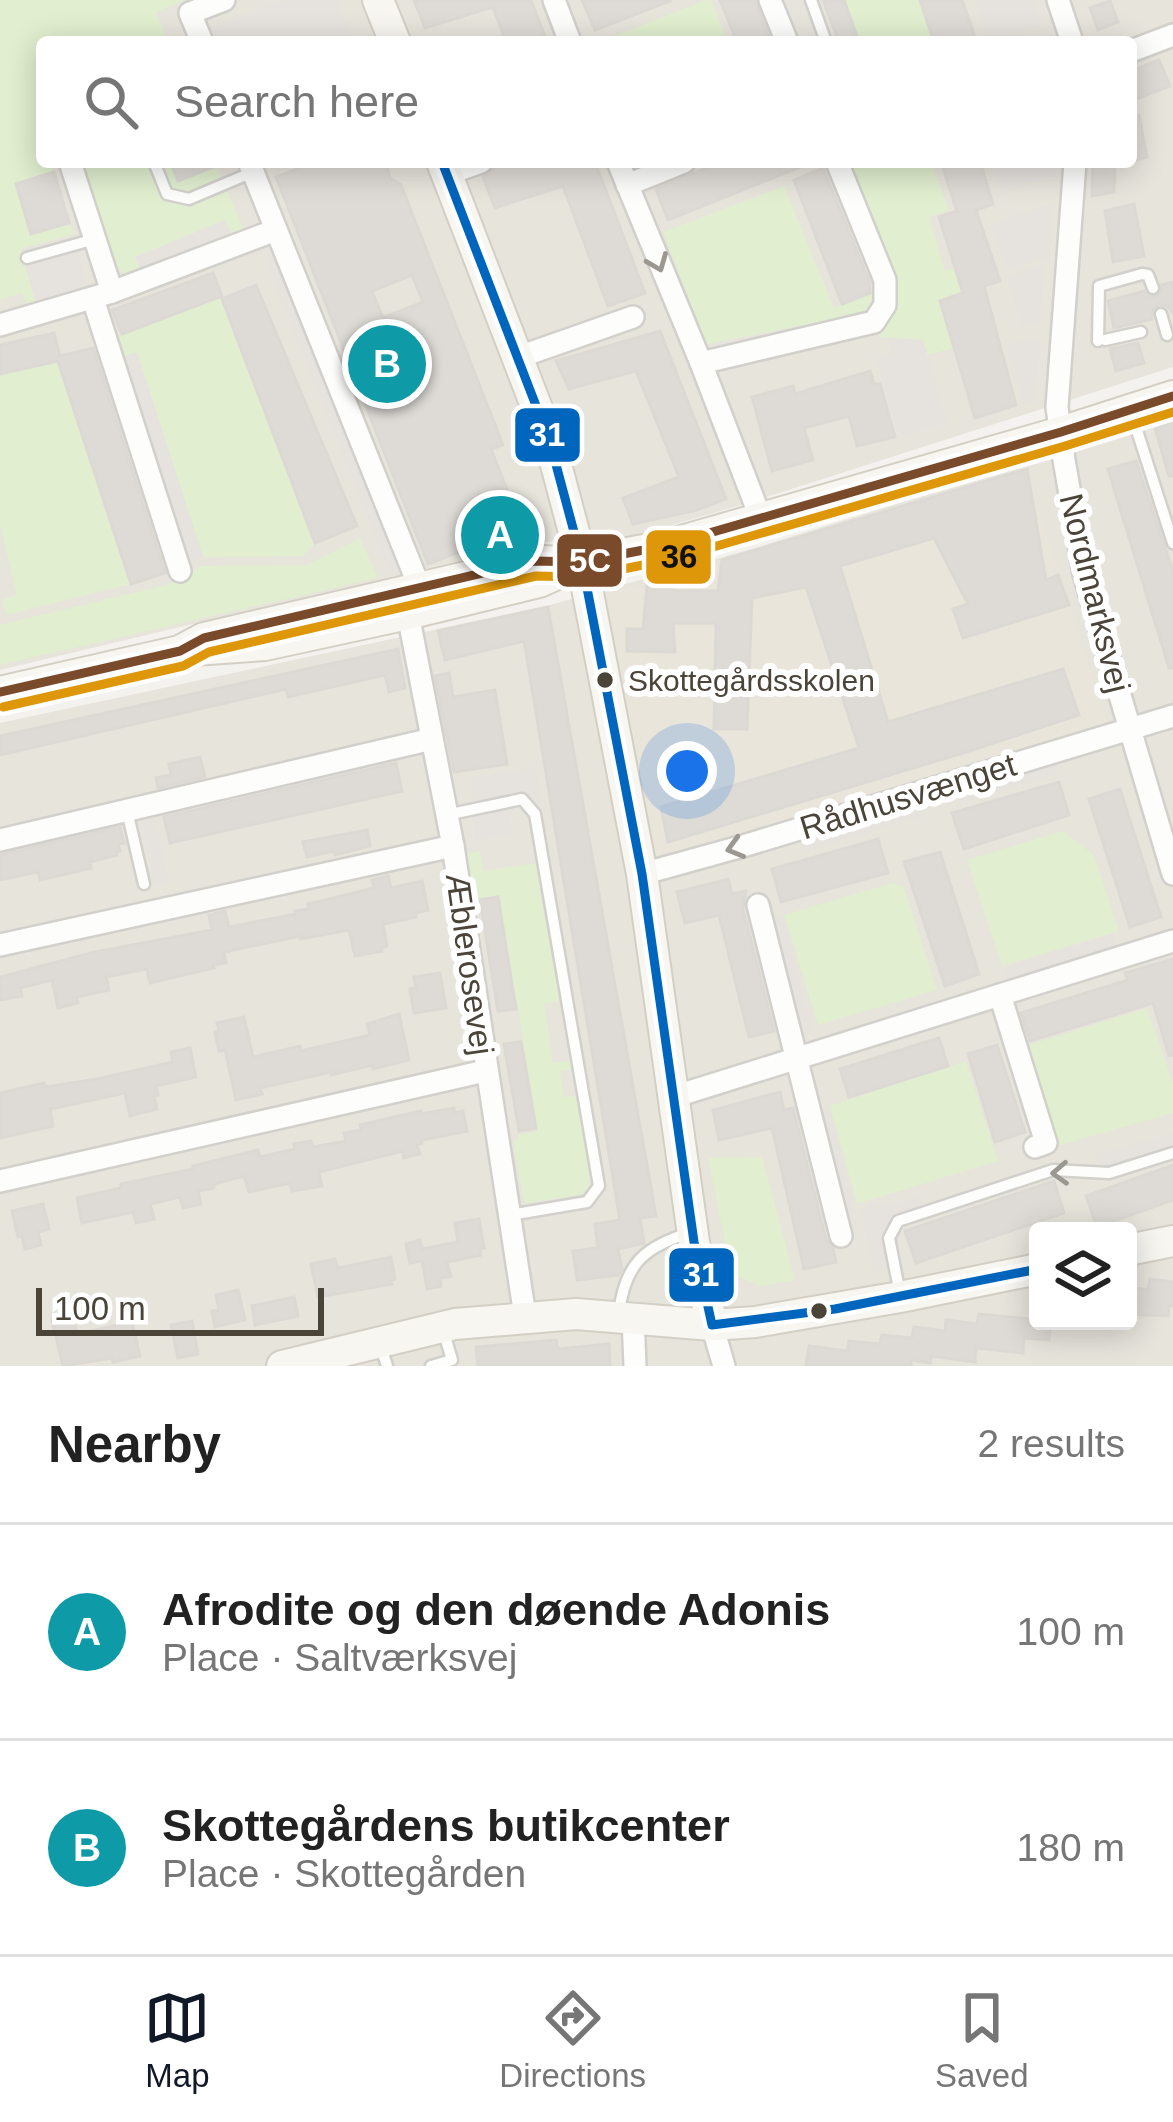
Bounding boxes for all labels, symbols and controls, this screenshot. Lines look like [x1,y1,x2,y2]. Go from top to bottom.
search box [36,36,1137,168]
icon: search [78,69,144,135]
text: Search here [174,76,419,127]
one-way arrow [644,251,668,272]
pin: B [348,319,426,409]
line badge: 31 [513,406,582,464]
text: 31 [529,416,565,453]
pin: A [461,490,539,580]
street label: Nordmarksvej [1052,490,1138,696]
line badge: 36 [644,528,713,586]
line badge: 5C [555,532,624,589]
text: 36 [661,538,697,575]
text: 5C [569,542,611,579]
place label: Skottegårdsskolen [628,664,875,697]
marker: Skottegårdsskolen [594,669,616,691]
your location [657,741,717,801]
street label: Rådhusvænget [796,746,1020,846]
one-way arrow [726,834,747,859]
street label: Æblerosevej [439,871,501,1057]
one-way arrow [1050,1160,1069,1186]
map controls [1029,1222,1137,1330]
button: layers [1029,1222,1137,1330]
line badge: 31 [667,1246,736,1304]
text: 31 [683,1256,719,1293]
scale bar [36,1282,324,1335]
text: 100 m [54,1290,146,1327]
unlabelled marker [808,1300,830,1322]
text: Nearby [48,1416,221,1473]
text: 2 results [978,1422,1125,1465]
text: Afrodite og den døende Adonis [162,1584,830,1635]
text: A [73,1610,101,1653]
text: 100 m [1017,1610,1125,1653]
text: Place · Saltværksvej [162,1636,517,1679]
text: Skottegårdens butikcenter [162,1800,730,1851]
text: B [73,1826,101,1869]
text: 180 m [1017,1826,1125,1869]
text: Place · Skottegården [162,1852,526,1895]
tab: Map [144,1985,210,2095]
tab: Directions [499,1985,646,2095]
tab: Saved [935,1985,1029,2095]

